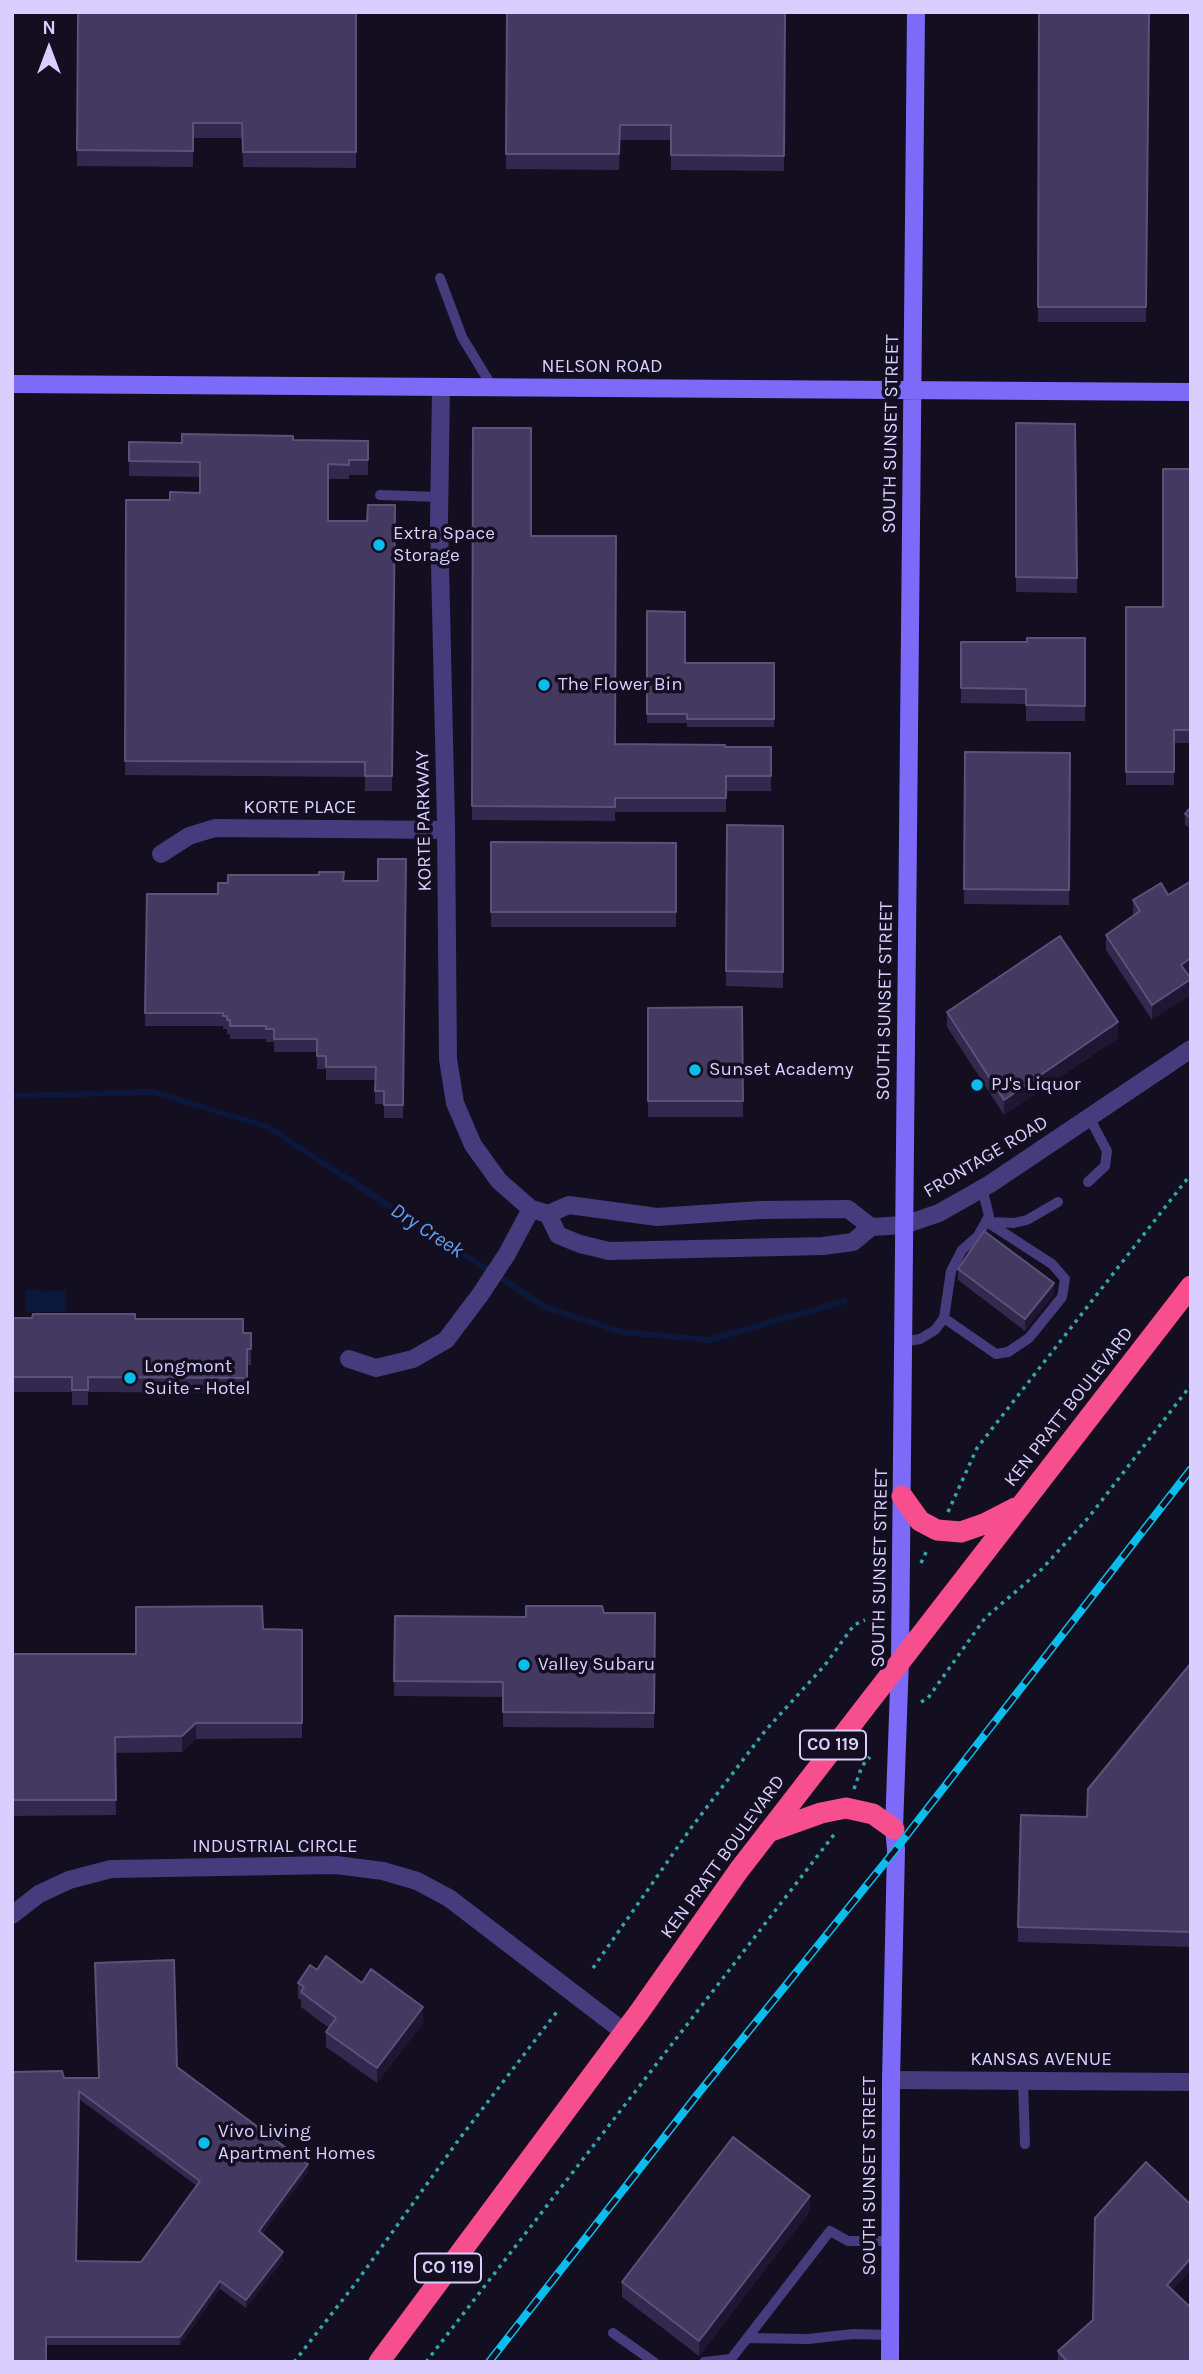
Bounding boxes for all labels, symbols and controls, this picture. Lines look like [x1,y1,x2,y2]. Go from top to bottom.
north arrow [14,14,84,84]
text: N [42,17,56,39]
street label: SOUTH SUNSET STREET [878,334,904,534]
street label: NELSON ROAD [541,356,663,378]
place label: Extra Space Storage [393,523,495,567]
marker: Extra Space Storage [371,537,387,553]
place label: The Flower Bin [558,674,683,696]
marker: The Flower Bin [536,677,552,693]
street label: KORTE PARKWAY [411,750,437,892]
street label: KORTE PLACE [244,797,356,819]
street label: SOUTH SUNSET STREET [872,901,898,1101]
place label: Sunset Academy [709,1059,854,1081]
marker: Sunset Academy [687,1062,703,1078]
place label: PJ's Liquor [991,1074,1081,1096]
marker: PJ's Liquor [969,1077,985,1093]
street label: FRONTAGE ROAD [920,1111,1052,1203]
water label: Dry Creek [386,1198,468,1264]
street label: KEN PRATT BOULEVARD [999,1322,1139,1492]
place label: Longmont Suite - Hotel [144,1356,250,1400]
marker: Longmont Suite - Hotel [122,1370,138,1386]
street label: SOUTH SUNSET STREET [867,1468,893,1668]
place label: Valley Subaru [538,1654,655,1676]
marker: Valley Subaru [516,1657,532,1673]
road number: CO 119 [800,1730,866,1760]
street label: KEN PRATT BOULEVARD [656,1771,790,1943]
street label: INDUSTRIAL CIRCLE [192,1836,358,1858]
street label: KANSAS AVENUE [970,2049,1112,2071]
street label: SOUTH SUNSET STREET [859,2076,881,2276]
place label: Vivo Living Apartment Homes [218,2121,376,2165]
marker: Vivo Living Apartment Homes [196,2135,212,2151]
road number: CO 119 [415,2254,481,2282]

